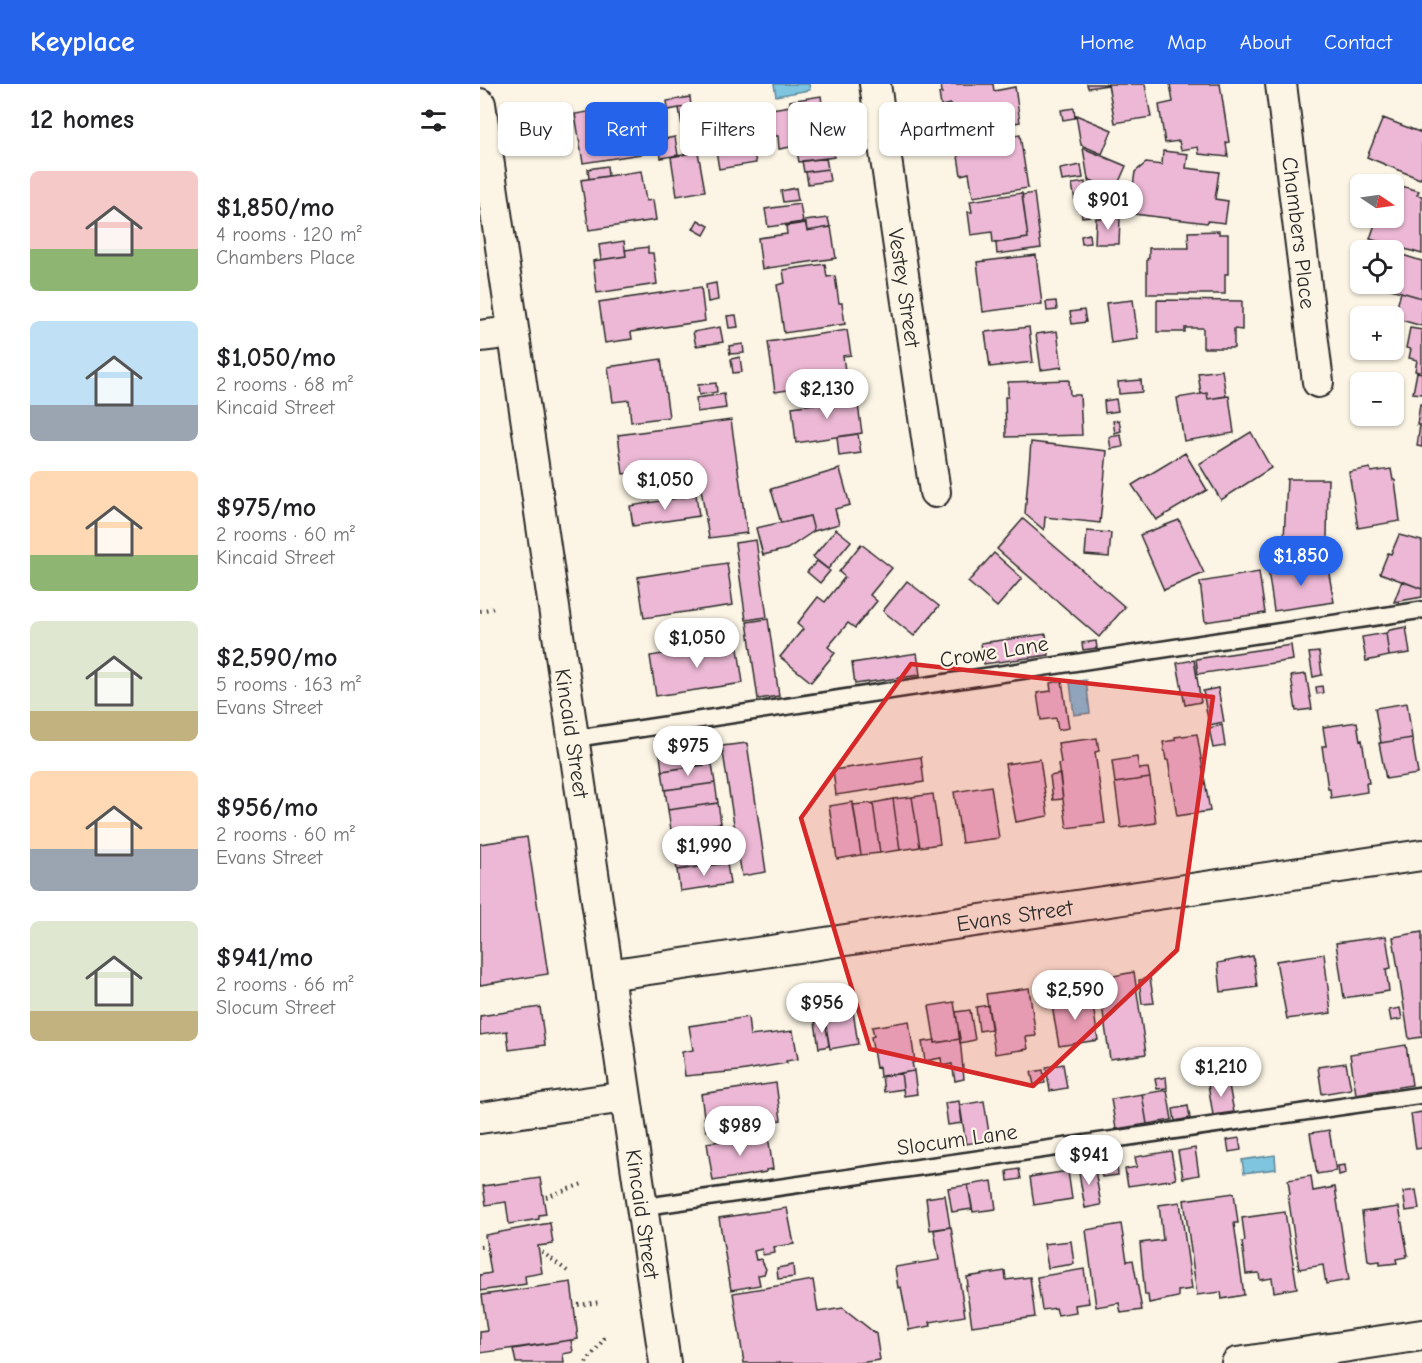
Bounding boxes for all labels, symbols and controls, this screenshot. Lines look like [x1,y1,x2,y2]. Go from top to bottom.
text: Keyplace [30,26,135,58]
text: Home [1080,30,1134,54]
text: Map [1167,30,1207,54]
text: About [1240,30,1291,54]
text: Contact [1324,30,1392,54]
chip: Buy [498,102,573,156]
chip: Rent [585,102,668,156]
chip: Filters [680,102,776,156]
chip: New [788,102,867,156]
chip: Apartment [879,102,1015,156]
icon: filters [417,104,450,137]
text: 12 homes [30,105,134,135]
street label: Chambers Place [1276,155,1321,311]
north arrow [1350,174,1404,228]
map controls [1350,174,1404,426]
pin: $901 [1072,180,1144,231]
text: $901 [1087,188,1129,211]
text: $1,850/mo [216,193,334,223]
icon: home [78,195,150,267]
text: 4 rooms · 120 m² [216,223,362,246]
street label: Vestey Street [882,227,926,350]
button: locate [1350,240,1404,294]
text: Chambers Place [216,246,355,269]
button: + [1350,306,1404,360]
text: $1,050/mo [216,343,336,373]
icon: home [78,345,150,417]
pin: $2,130 [778,369,876,420]
button: − [1350,372,1404,426]
text: 2 rooms · 68 m² [216,373,353,396]
text: $2,130 [800,377,854,400]
text: Kincaid Street [216,396,335,419]
pin: $1,050 [616,460,714,511]
text: $1,050 [636,468,694,491]
text: $975/mo [216,493,316,523]
icon: home [78,495,150,567]
text: 2 rooms · 60 m² [216,523,355,546]
pin: $1,850 [1252,536,1350,587]
text: $1,850 [1273,544,1329,567]
text: Kincaid Street [216,546,335,569]
pin: $1,050 [648,618,746,669]
text: $1,050 [668,626,726,649]
street label: Crowe Lane [938,631,1050,673]
text: $2,590/mo [216,643,337,673]
icon: home [78,645,150,717]
street label: Kincaid Street [549,667,594,801]
text: 5 rooms · 163 m² [216,673,361,696]
text: Evans Street [216,696,322,719]
pin: $975 [652,726,724,777]
text: $975 [667,734,709,757]
text: $956/mo [216,793,318,823]
icon: home [78,795,150,867]
text: 2 rooms · 60 m² [216,823,355,846]
pin: $1,990 [655,826,753,877]
text: $1,990 [676,834,732,857]
text: Evans Street [216,846,322,869]
street label: Evans Street [955,895,1075,937]
text: $941/mo [216,943,313,973]
icon: home [78,945,150,1017]
pin: $2,590 [1026,970,1124,1021]
text: 2 rooms · 66 m² [216,973,354,996]
text: $2,590 [1046,978,1104,1001]
pin: $956 [786,983,858,1034]
text: $956 [800,991,844,1014]
text: Slocum Street [216,996,335,1019]
pin: $1,210 [1172,1047,1270,1098]
text: $1,210 [1195,1055,1247,1078]
pin: $989 [704,1106,776,1157]
text: $989 [718,1114,762,1137]
street label: Slocum Lane [895,1119,1019,1161]
pin: $941 [1053,1135,1125,1186]
text: $941 [1069,1143,1109,1166]
street label: Kincaid Street [620,1148,665,1281]

